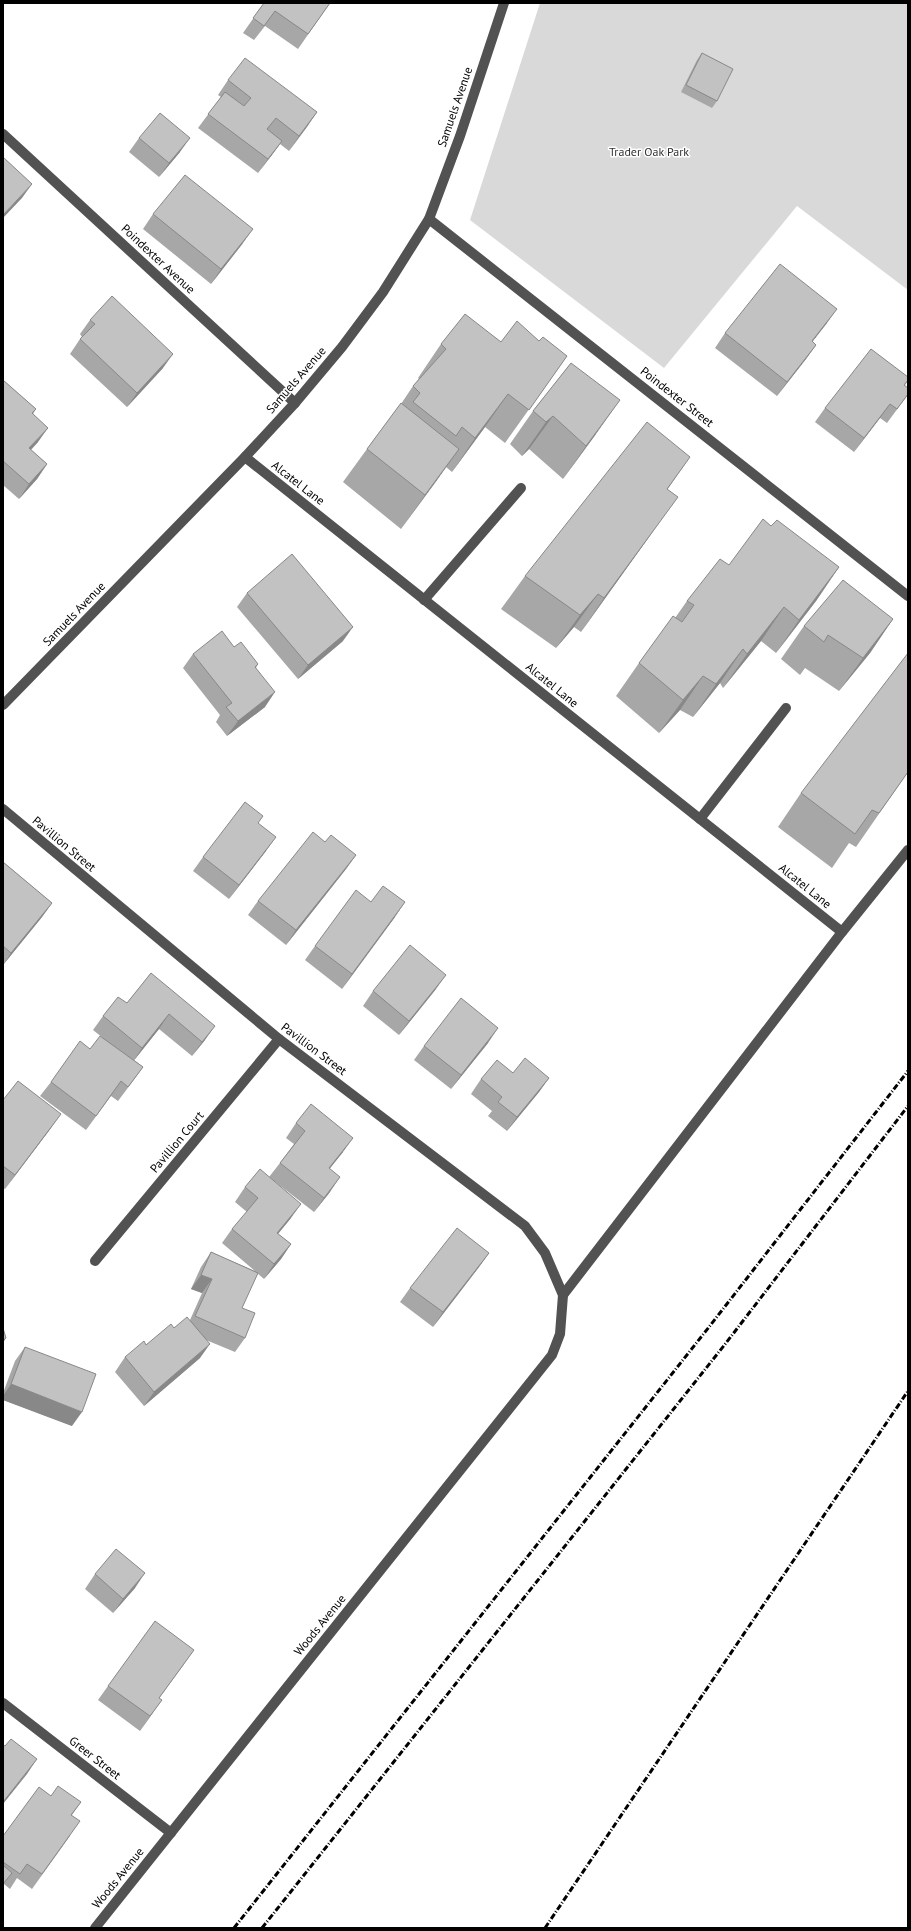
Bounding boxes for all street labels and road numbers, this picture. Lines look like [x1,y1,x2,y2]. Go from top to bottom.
street label: Samuels Avenue [434,65,475,149]
street label: Poindexter Avenue [118,221,198,297]
street label: Samuels Avenue [263,343,329,416]
street label: Poindexter Street [638,363,717,430]
street label: Alcatel Lane [269,457,328,508]
street label: Samuels Avenue [39,578,108,649]
street label: Alcatel Lane [523,659,582,710]
street label: Pavillion Street [29,813,99,875]
street label: Alcatel Lane [776,860,835,911]
street label: Pavillion Street [279,1019,350,1078]
street label: Pavillion Court [147,1108,207,1175]
street label: Woods Avenue [290,1591,349,1658]
street label: Greer Street [66,1733,124,1782]
street label: Woods Avenue [88,1844,147,1911]

